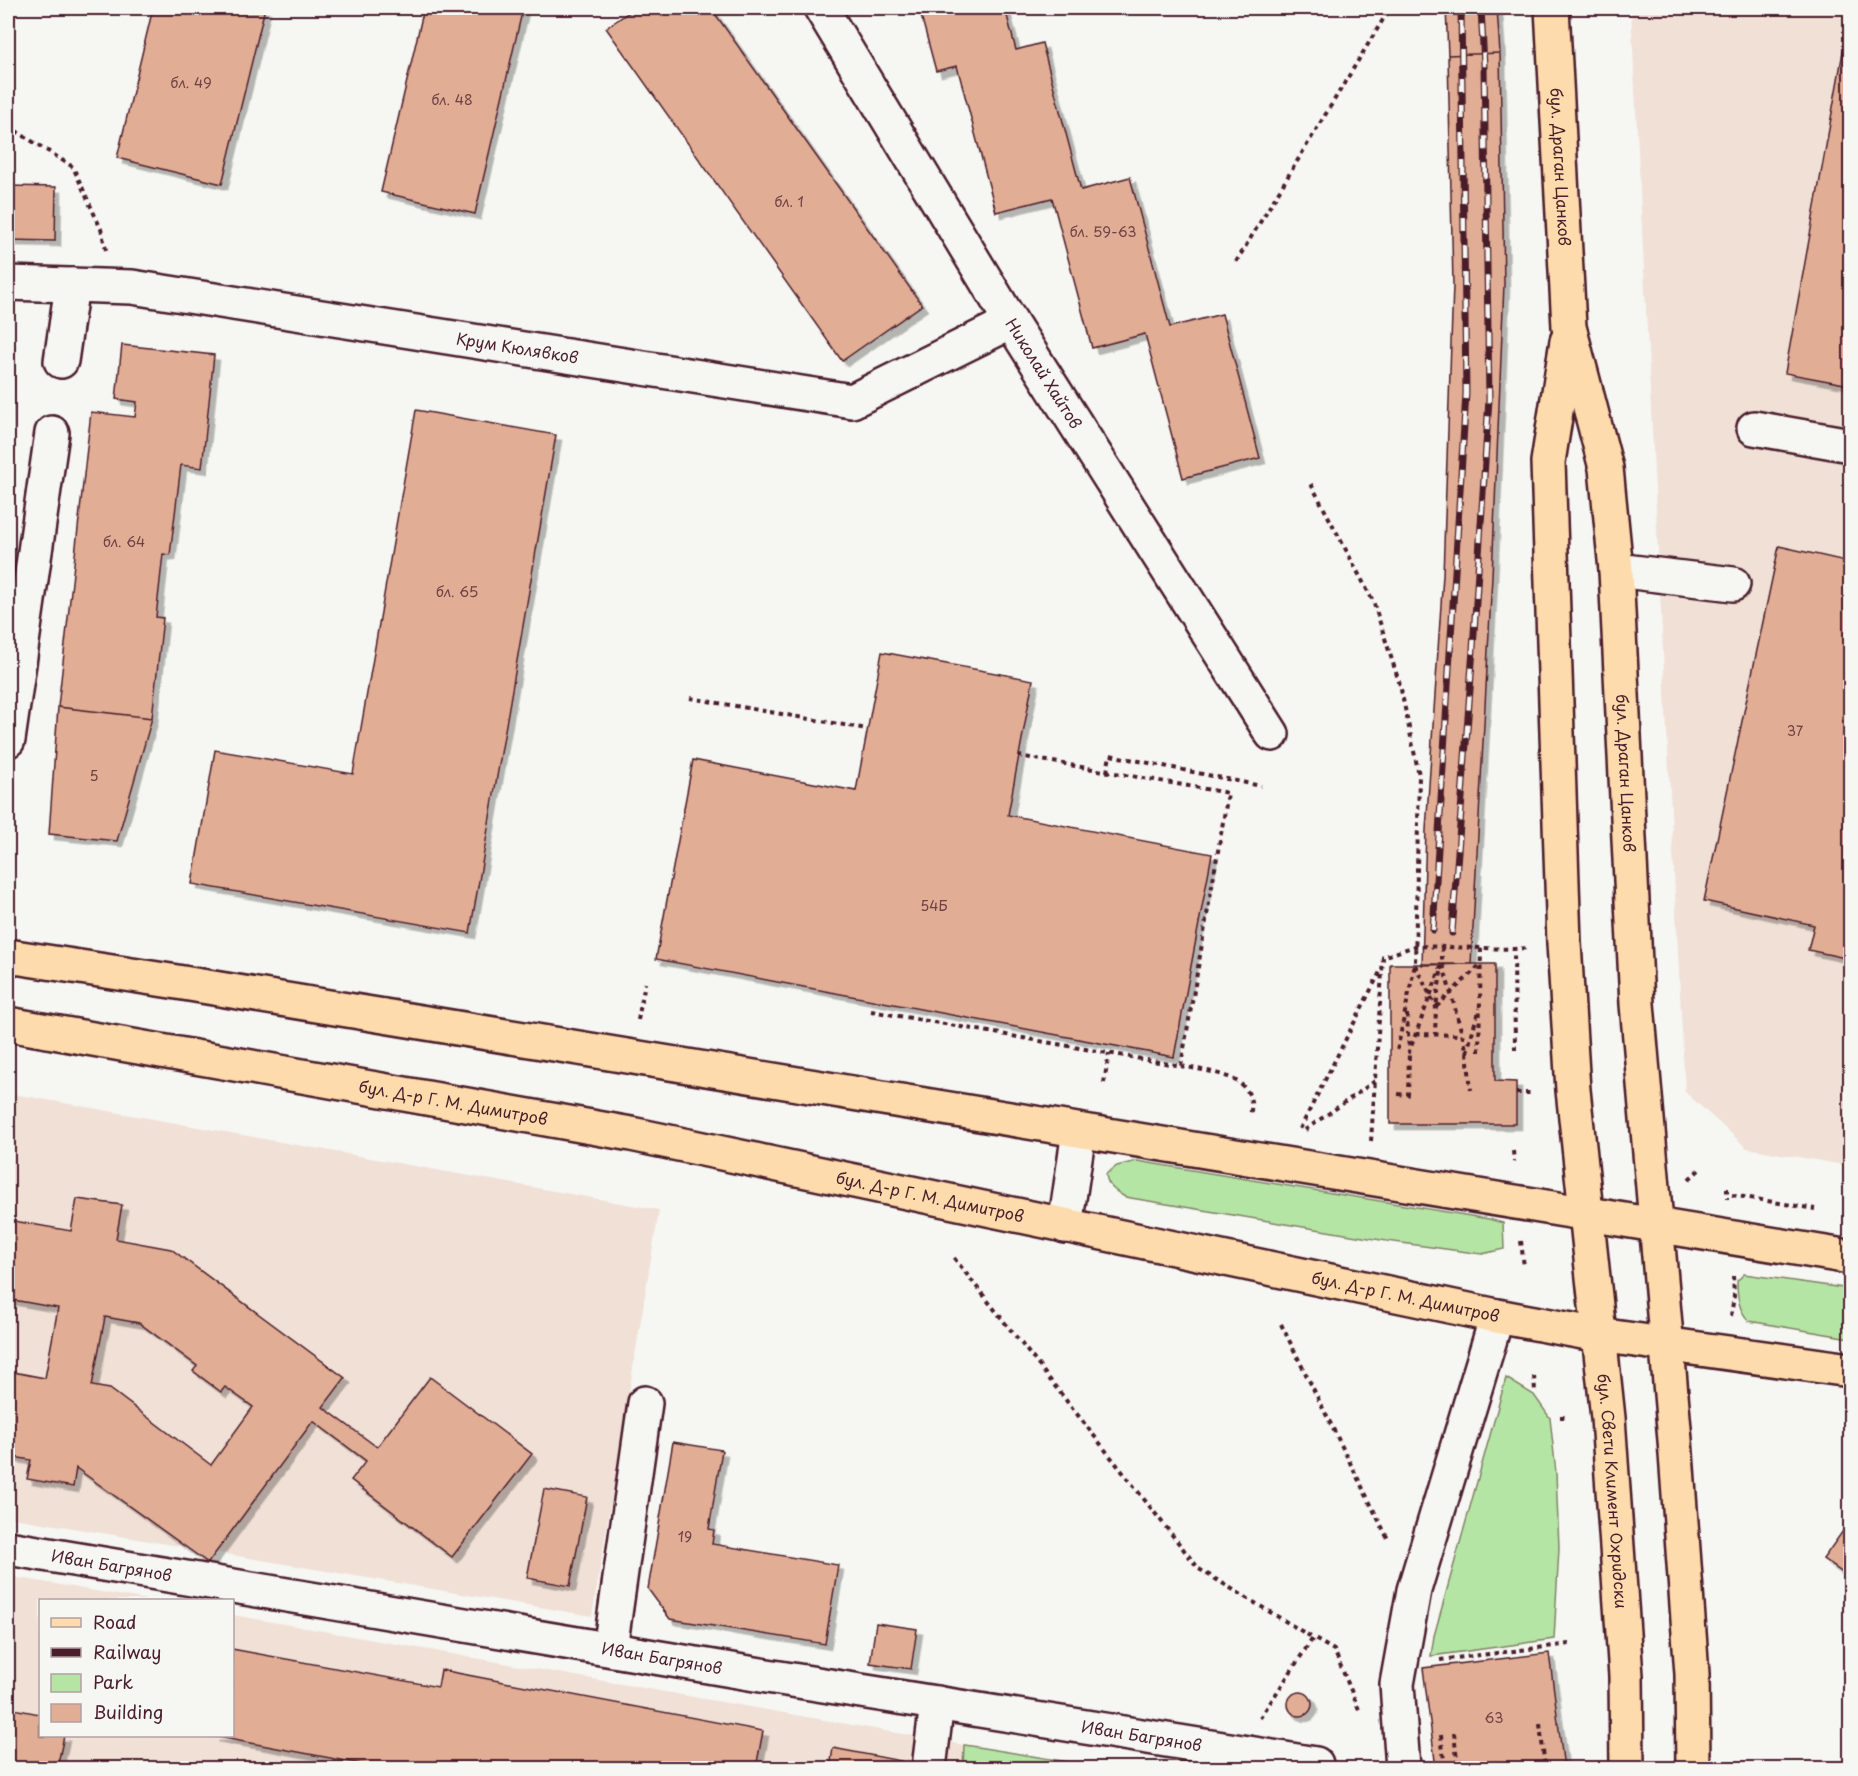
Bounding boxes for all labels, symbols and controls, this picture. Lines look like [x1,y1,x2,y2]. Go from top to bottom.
house number: бл. 49 [170,72,212,93]
street label: бул. Драган Цанков [1545,87,1578,246]
house number: бл. 48 [431,89,473,110]
house number: бл. 1 [774,191,804,212]
house number: бл. 59-63 [1070,221,1136,242]
street label: Николай Хайтов [1000,313,1089,433]
street label: Крум Кюлявков [454,325,580,369]
house number: бл. 64 [103,531,145,552]
house number: бл. 65 [436,581,478,602]
street label: бул. Драган Цанков [1611,693,1643,853]
house number: 37 [1787,720,1804,741]
house number: 5 [89,765,99,786]
house number: 54Б [920,895,948,916]
street label: бул. Д-р Г. М. Димитров [357,1073,550,1130]
street label: бул. Д-р Г. М. Димитров [834,1164,1026,1227]
street label: бул. Д-р Г. М. Димитров [1309,1264,1502,1327]
street label: бул. Свети Климент Охридски [1592,1372,1634,1609]
house number: 19 [678,1526,692,1547]
street label: Иван Багрянов [50,1543,174,1586]
legend [39,1599,234,1737]
text: Road [93,1608,137,1635]
street label: Иван Багрянов [600,1635,724,1679]
text: Railway [93,1638,161,1665]
text: Park [93,1668,133,1695]
text: Building [93,1698,163,1725]
house number: 63 [1485,1707,1503,1728]
street label: Иван Багрянов [1080,1714,1204,1757]

